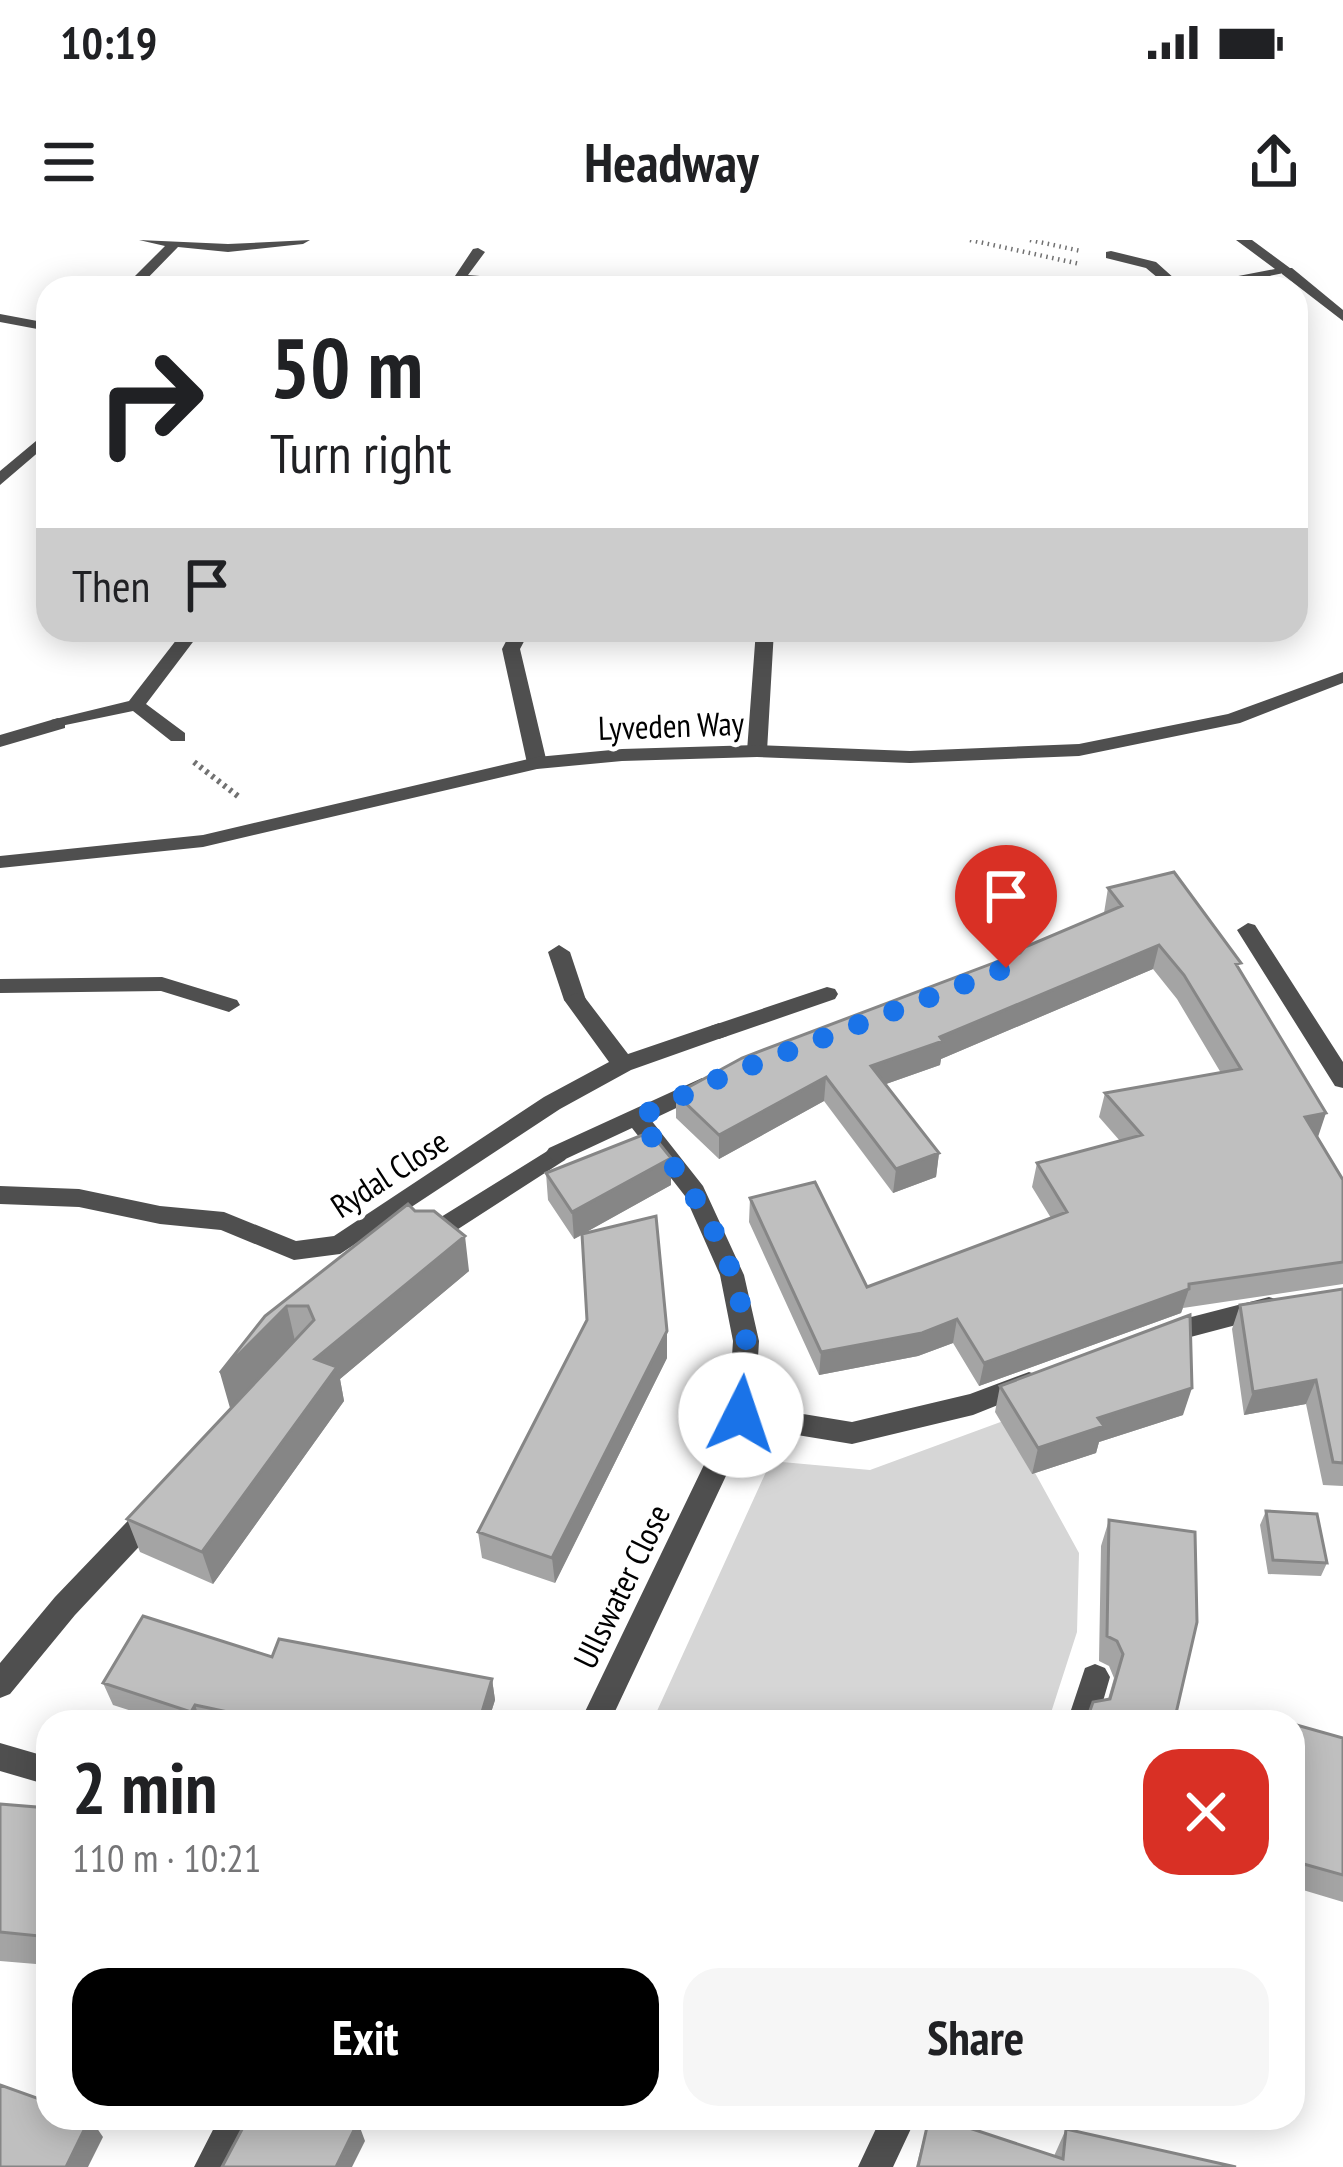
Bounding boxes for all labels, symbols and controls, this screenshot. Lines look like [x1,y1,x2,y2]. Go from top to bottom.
text: 10:19 [60,13,157,71]
text: Headway [584,127,759,197]
icon: menu [36,129,102,195]
icon: share [1241,129,1307,195]
text: 50 m [270,312,423,421]
icon: right [72,324,228,480]
text: Turn right [270,418,451,488]
icon: arrive [174,552,240,618]
text: Then [72,556,150,614]
street label: Lyveden Way [597,701,745,749]
pin [955,845,1057,968]
icon: arrive [973,863,1039,929]
street label: Rydal Close [322,1119,456,1227]
position arrow [678,1352,804,1478]
street label: Ullswater Close [563,1497,679,1675]
text: 2 min [72,1740,217,1833]
button: close [1143,1749,1269,1875]
text: 110 m · 10:21 [72,1832,261,1883]
button: Exit [72,1968,659,2106]
button: Share [683,1968,1269,2106]

